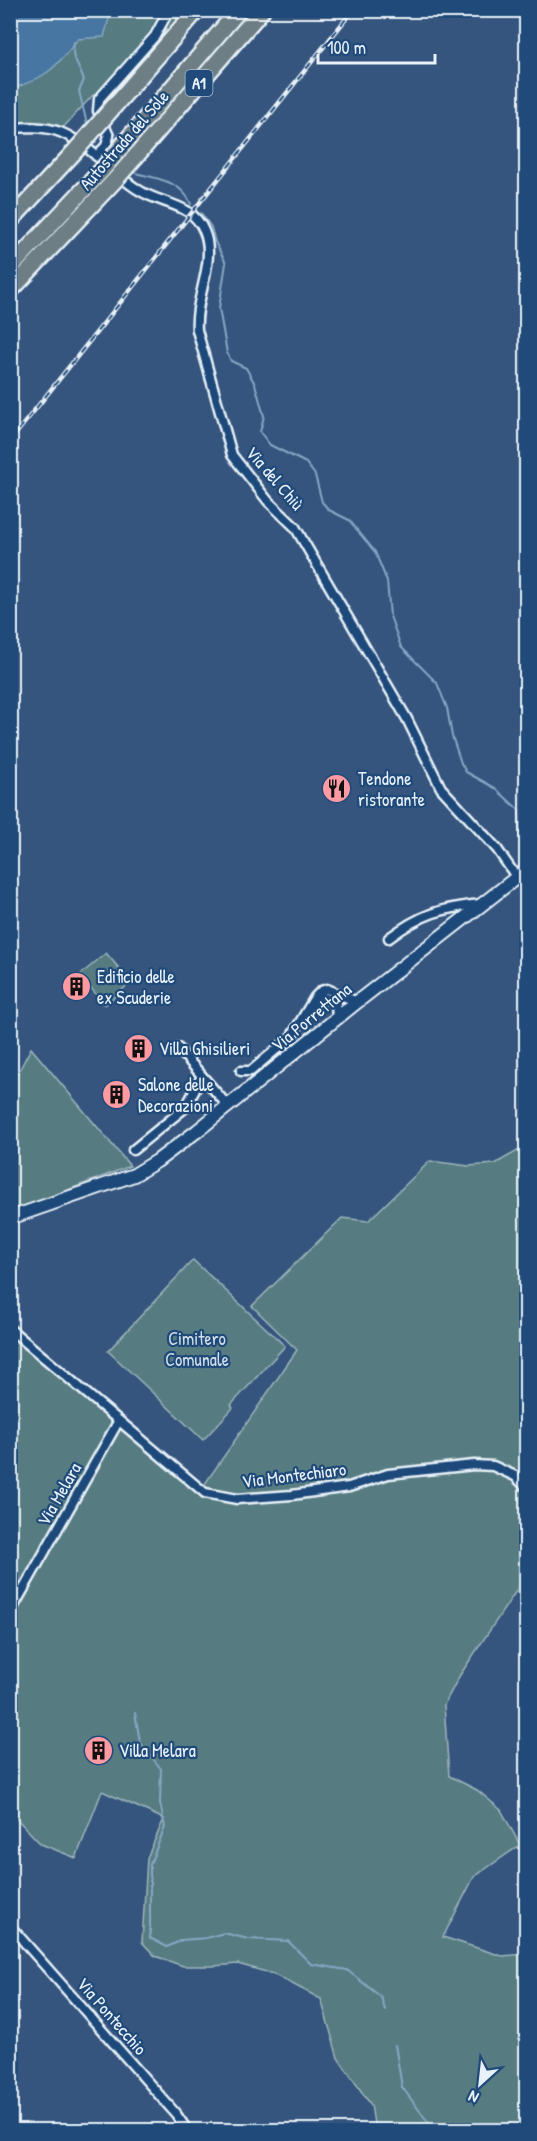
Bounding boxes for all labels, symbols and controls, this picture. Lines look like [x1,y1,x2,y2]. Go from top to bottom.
scale bar [318,27,435,65]
text: 100 m [327,35,366,60]
road number: A1 [186,70,212,96]
street label: Autostrada del Sole [73,85,175,195]
street label: Via del Chiù [240,441,310,515]
place label: Tendone ristorante [358,766,425,812]
restaurant icon: Tendone ristorante [321,772,353,804]
place label: Edificio delle ex Scuderie [97,964,175,1010]
building icon: Edificio delle ex Scuderie [60,970,92,1002]
street label: Via Porrettana [265,977,357,1057]
building icon: Villa Ghisilieri [122,1032,154,1064]
place label: Villa Ghisilieri [159,1036,250,1061]
place label: Salone delle Decorazioni [138,1072,214,1118]
building icon: Salone delle Decorazioni [101,1078,133,1110]
park label: Cimitero Comunale [165,1326,229,1372]
street label: Via Montechiaro [241,1456,347,1494]
street label: Via Melara [31,1458,87,1530]
building icon: Villa Melara [82,1734,114,1766]
place label: Villa Melara [119,1738,196,1763]
street label: Via Pontecchio [71,1972,153,2060]
north arrow [450,2054,510,2114]
text: N [464,2085,482,2109]

